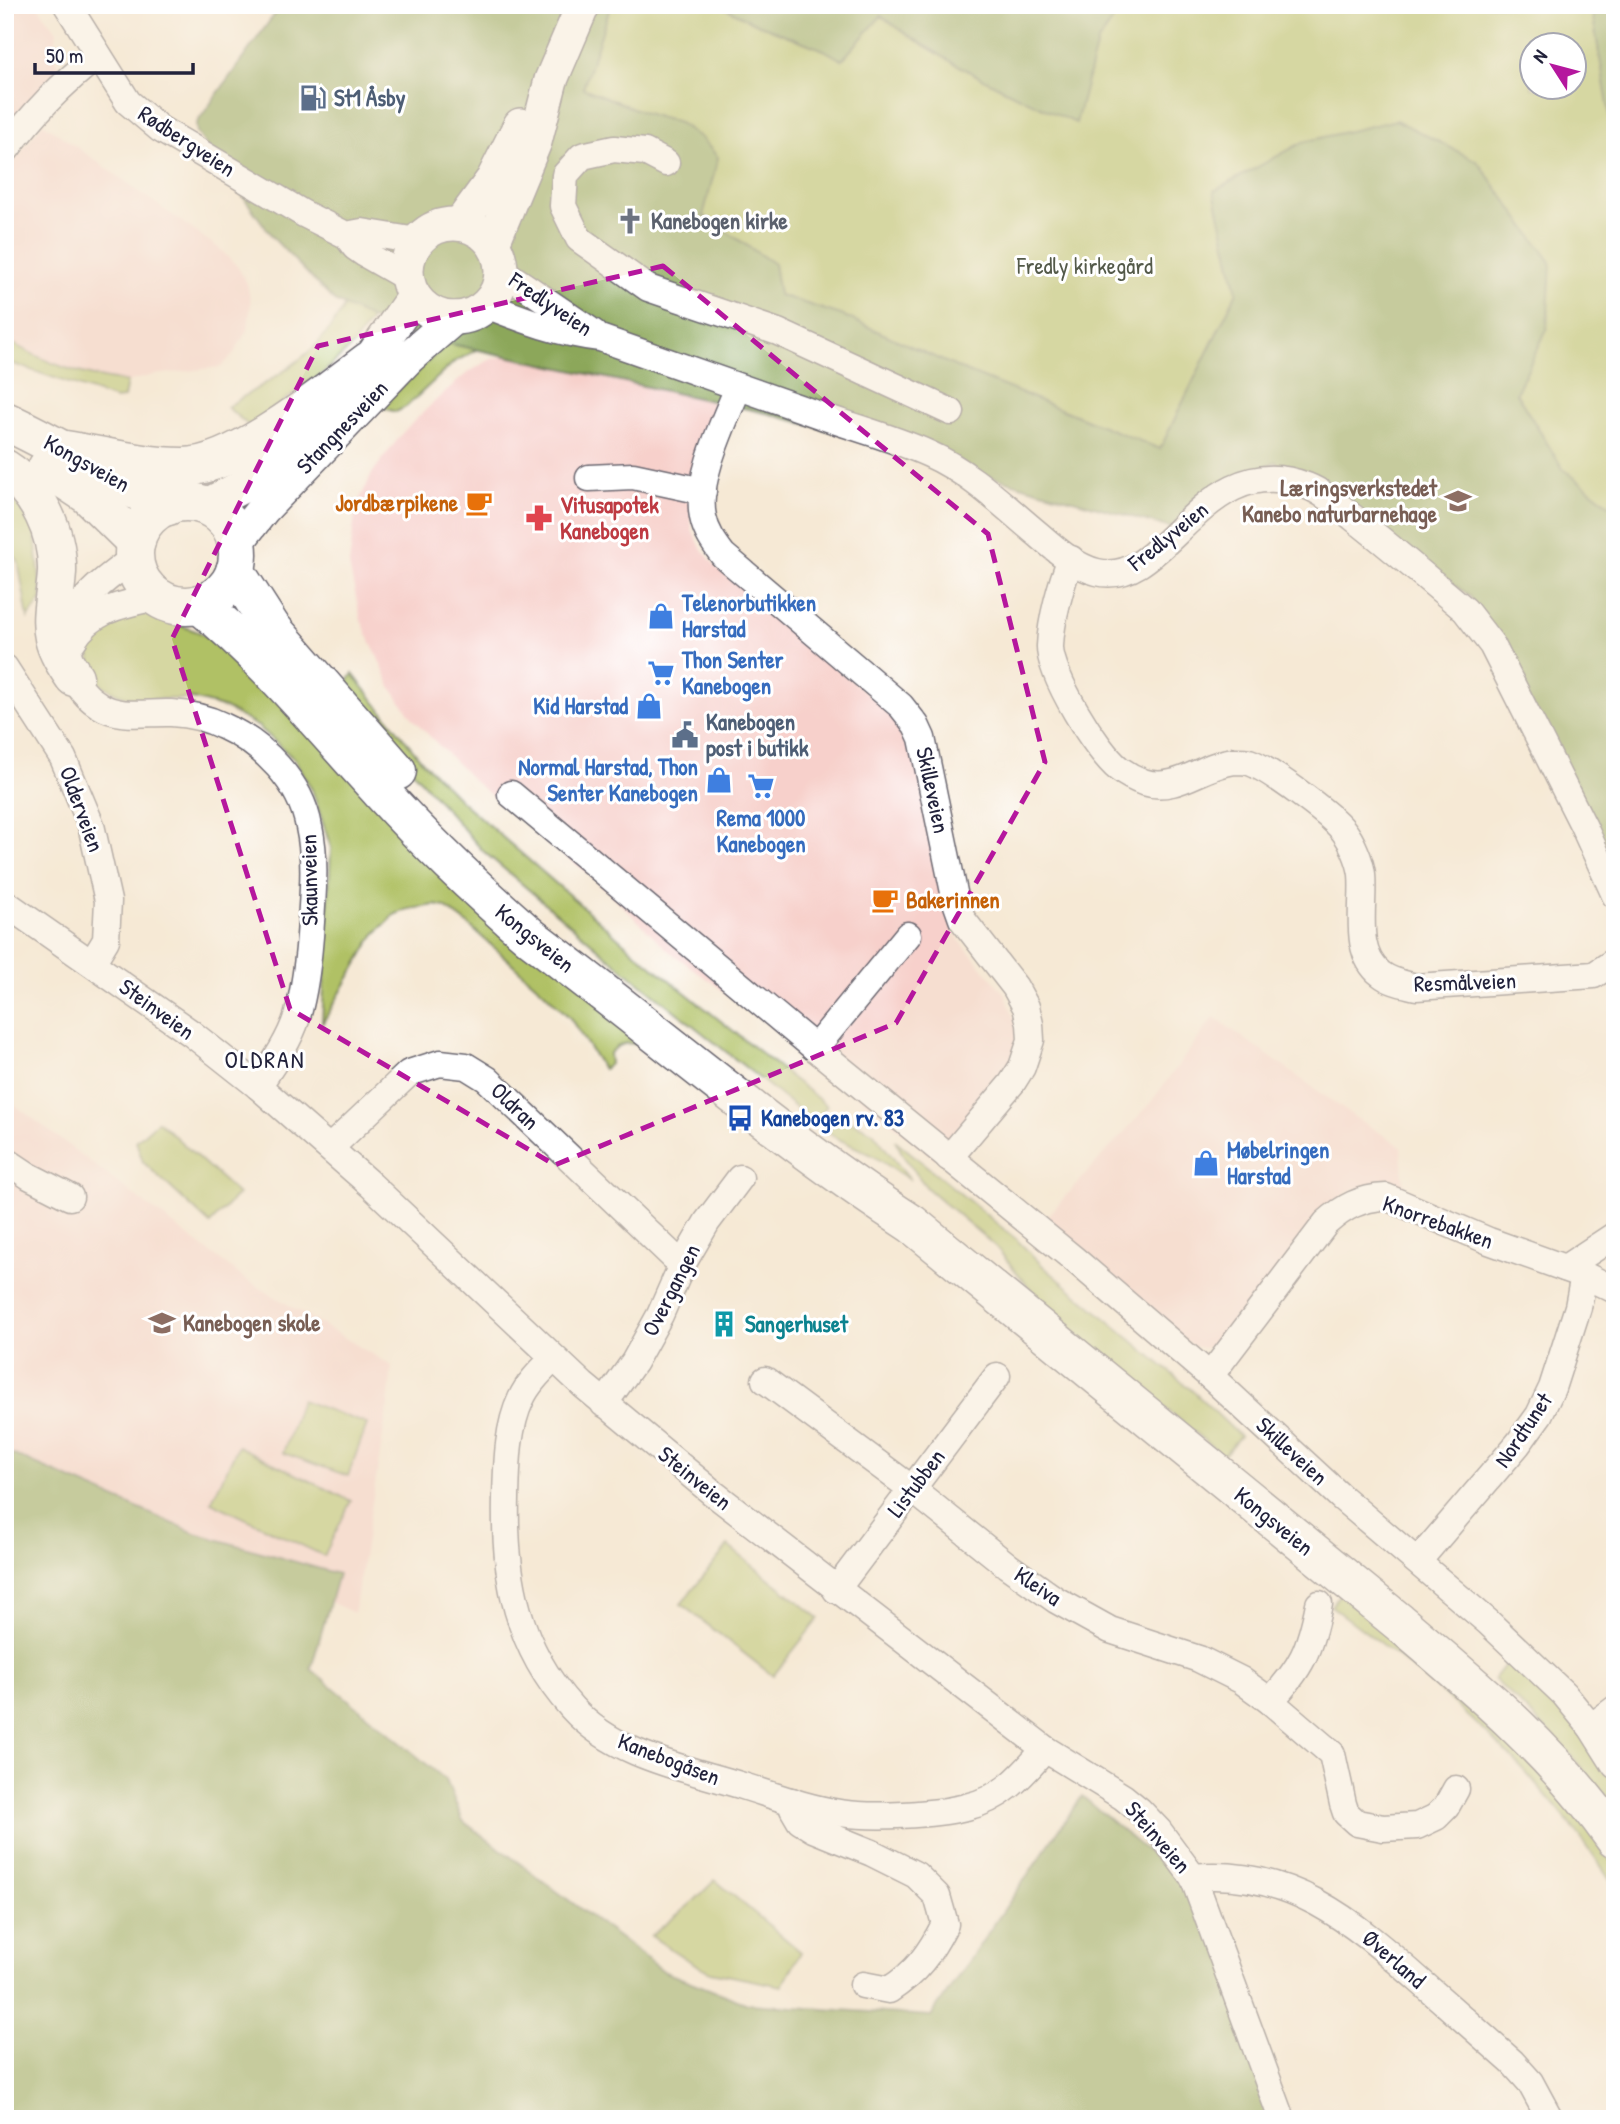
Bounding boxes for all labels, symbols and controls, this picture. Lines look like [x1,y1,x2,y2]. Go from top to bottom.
scale bar [35,32,192,76]
north arrow [1518,32,1588,102]
text: 50 m [46,41,83,70]
text: N [1526,44,1553,68]
place label: St1 Åsby [334,82,406,114]
fuel station icon: St1 Åsby [298,83,328,113]
street label: Rødbergveien [133,98,242,183]
place label: Kanebogen kirke [651,205,789,237]
church icon: Kanebogen kirke [615,206,645,236]
park label: Fredly kirkegård [1016,250,1153,281]
street label: Fredlyveien [503,264,599,343]
street label: Stangnesveien [289,373,394,480]
street label: Kongsveien [39,426,136,499]
place label: Læringsverkstedet Kanebo naturbarnehage [1242,472,1438,530]
school or university icon: Læringsverkstedet Kanebo naturbarnehage [1443,486,1473,516]
place label: Jordbærpikene [335,487,459,519]
cafe icon: Jordbærpikene [464,488,494,518]
place label: Vitusapotek Kanebogen [560,489,659,547]
street label: Fredlyveien [1120,494,1214,578]
pharmacy icon: Vitusapotek Kanebogen [524,503,554,533]
place label: Telenorbutikken Harstad [681,587,816,644]
shop icon: Telenorbutikken Harstad [646,601,676,631]
place label: Thon Senter Kanebogen [681,644,784,702]
supermarket icon: Thon Senter Kanebogen [646,658,676,688]
place label: Kid Harstad [533,690,628,721]
shop icon: Kid Harstad [634,691,664,721]
place label: Kanebogen post i butikk [706,706,809,764]
public building icon: Kanebogen post i butikk [670,720,700,750]
street label: Skilleveien [909,744,958,836]
place label: Normal Harstad, Thon Senter Kanebogen [518,751,698,809]
street label: Olderveien [53,762,112,856]
shop icon: Normal Harstad, Thon Senter Kanebogen [704,765,734,795]
supermarket icon: Rema 1000 Kanebogen [746,771,776,801]
place label: Rema 1000 Kanebogen [716,802,806,860]
street label: Skaunveien [292,834,325,926]
place label: Bakerinnen [906,884,1000,915]
cafe icon: Bakerinnen [870,885,900,915]
street label: Kongsveien [489,896,582,979]
street label: Resmålveien [1413,964,1517,999]
street label: Steinveien [113,971,201,1046]
district label: OLDRAN [224,1043,306,1075]
street label: Oldran [484,1075,546,1136]
place label: Kanebogen rv. 83 [761,1102,904,1134]
bus stop icon: Kanebogen rv. 83 [725,1103,755,1133]
place label: Møbelringen Harstad [1227,1134,1329,1191]
shop icon: Møbelringen Harstad [1191,1148,1221,1178]
street label: Knorrebakken [1379,1187,1498,1256]
street label: Overgangen [634,1238,707,1341]
place label: Kanebogen skole [183,1307,321,1339]
school or university icon: Kanebogen skole [147,1308,177,1338]
place label: Sangerhuset [745,1308,849,1340]
building icon: Sangerhuset [709,1309,739,1339]
street label: Nordtunet [1486,1385,1560,1473]
street label: Skilleveien [1250,1409,1335,1492]
street label: Steinveien [652,1438,739,1517]
street label: Listubben [880,1442,952,1523]
street label: Kongsveien [1228,1479,1321,1562]
street label: Kleiva [1009,1559,1068,1613]
street label: Kanebogåsen [614,1725,725,1792]
street label: Steinveien [1118,1794,1198,1879]
street label: Øverland [1356,1922,1433,1995]

